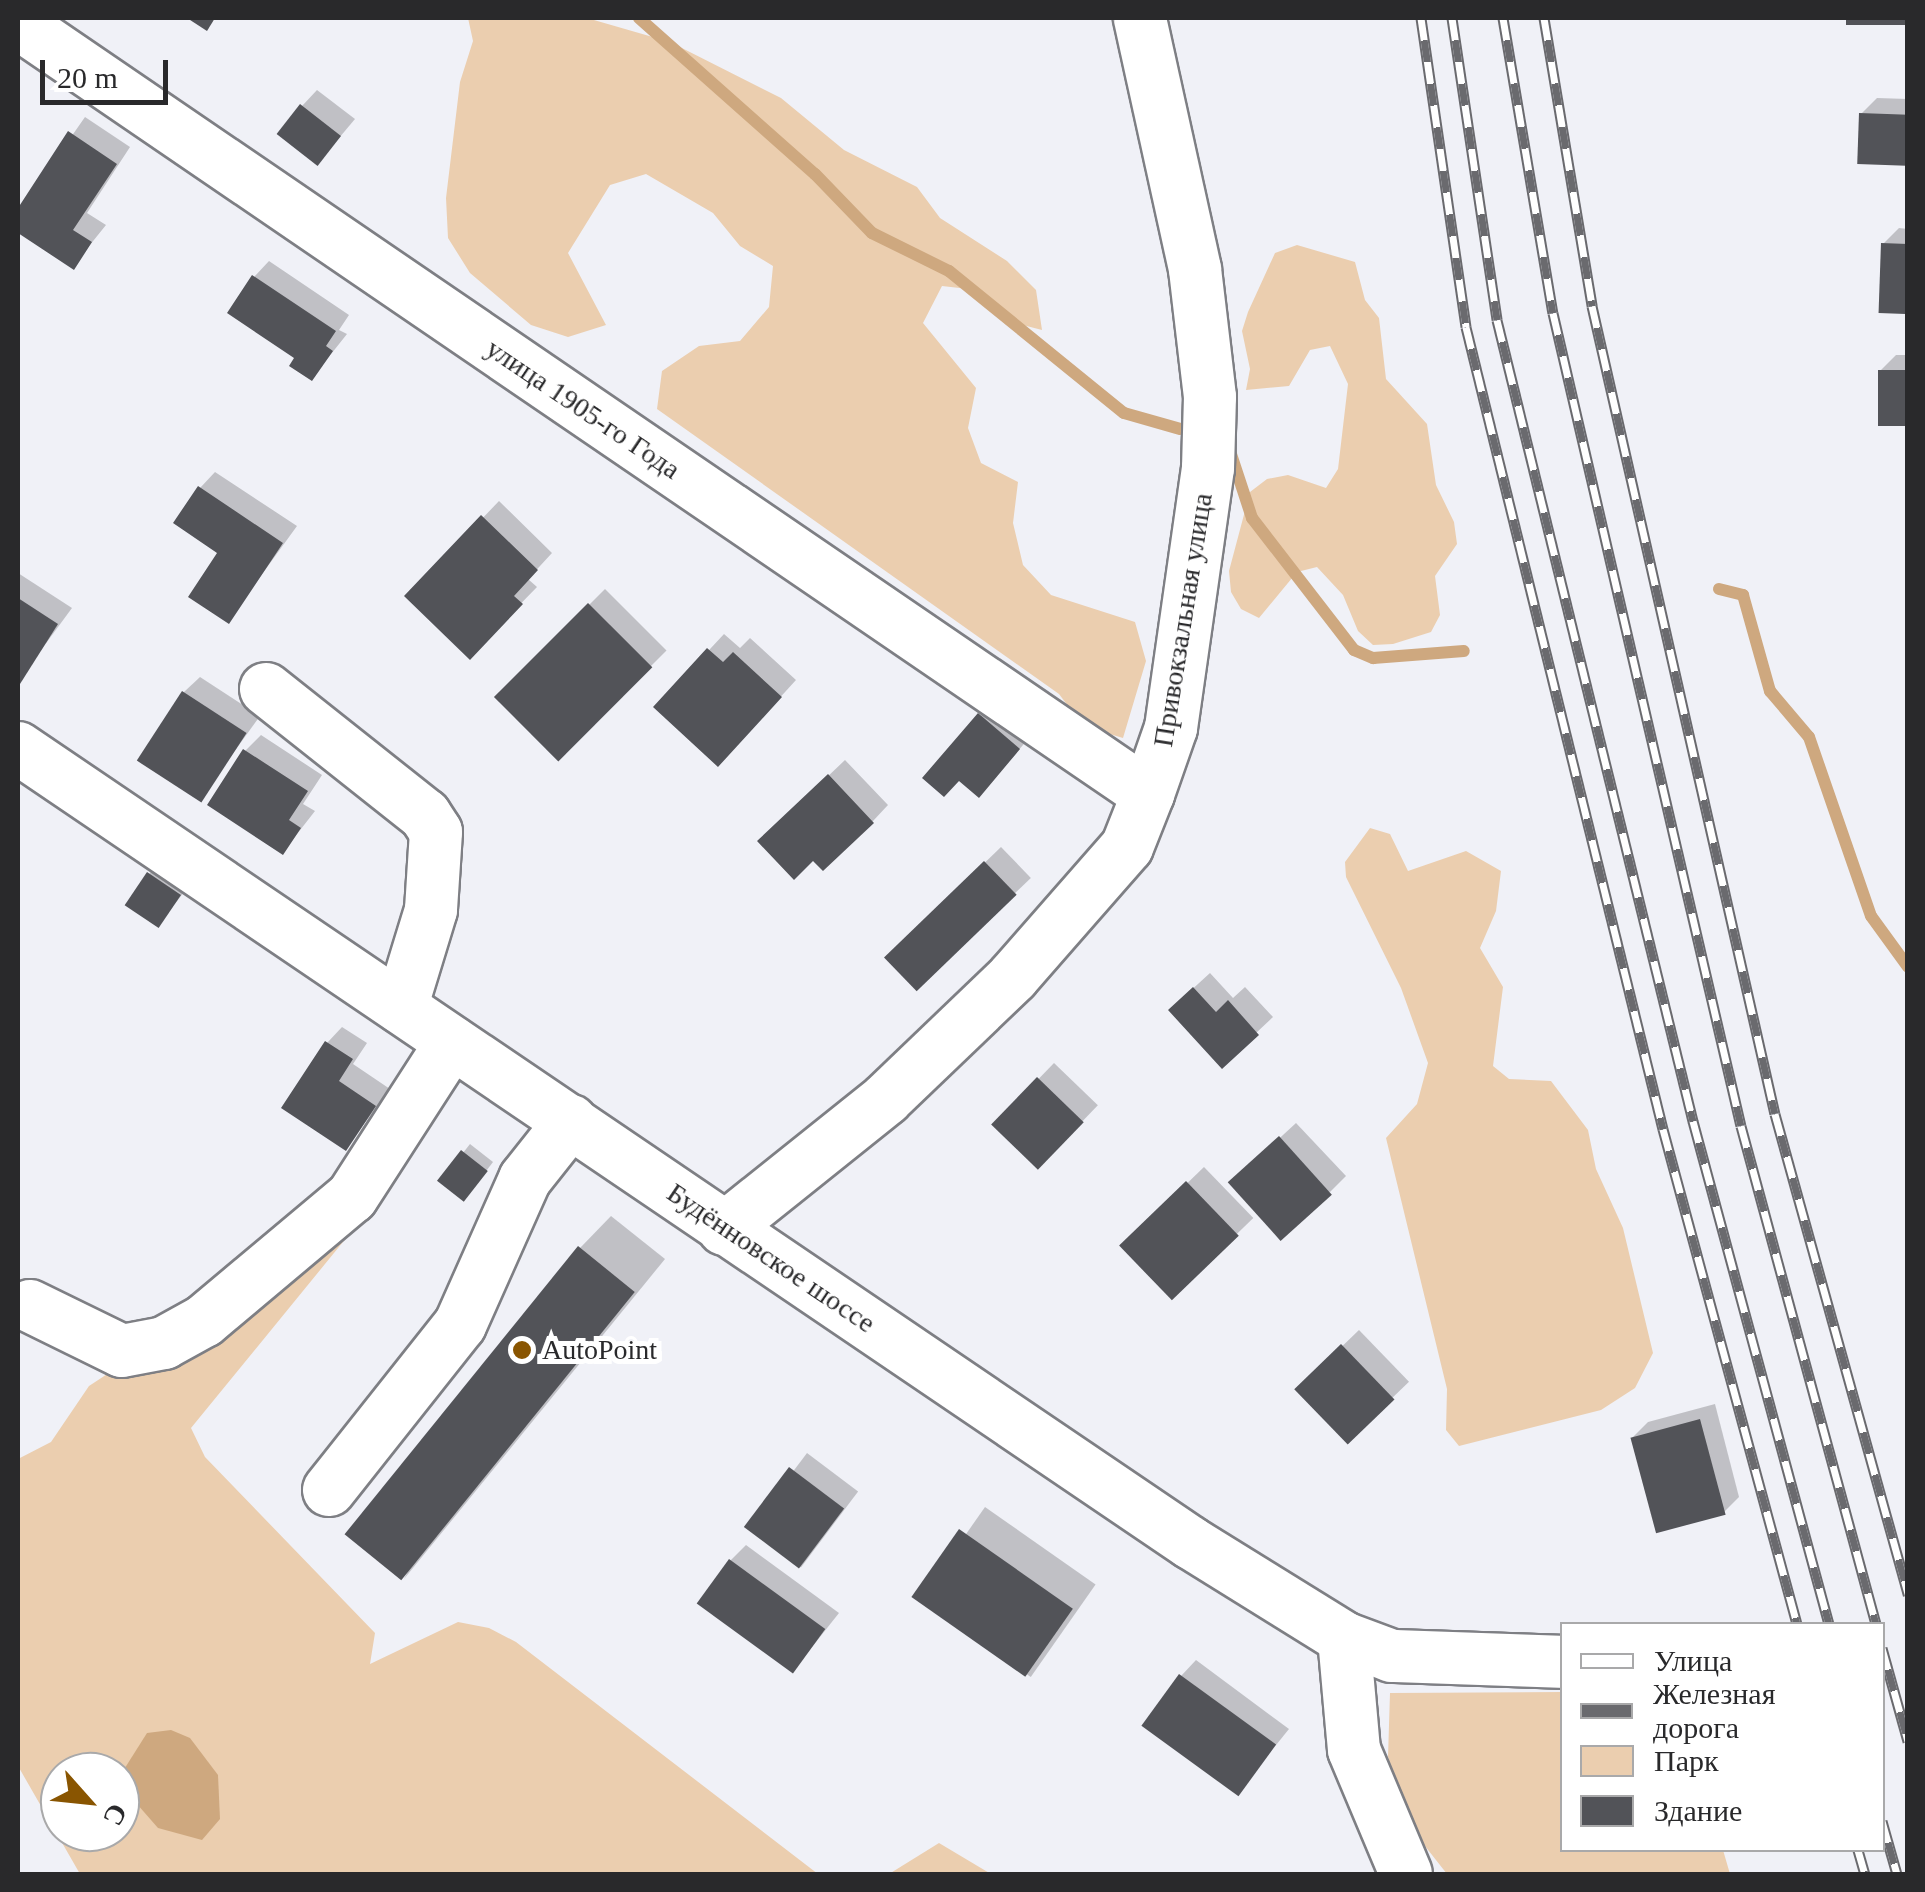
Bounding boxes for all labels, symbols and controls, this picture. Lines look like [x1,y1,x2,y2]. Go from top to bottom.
scale bar [45,40,172,102]
text: 20 m [57,61,118,94]
street label: улица 1905-го Года [480,332,686,486]
street label: Привокзальная улица [1146,491,1220,749]
street label: Будённовское шоссе [661,1176,881,1340]
place label: AutoPoint [542,1333,657,1367]
marker: AutoPoint [511,1339,533,1361]
legend [1560,1622,1885,1852]
text: Улица [1654,1644,1732,1677]
text: Железная дорога [1653,1677,1775,1744]
text: Парк [1654,1744,1719,1777]
north arrow [40,1752,140,1852]
text: Здание [1654,1794,1742,1827]
text: С [97,1799,134,1831]

